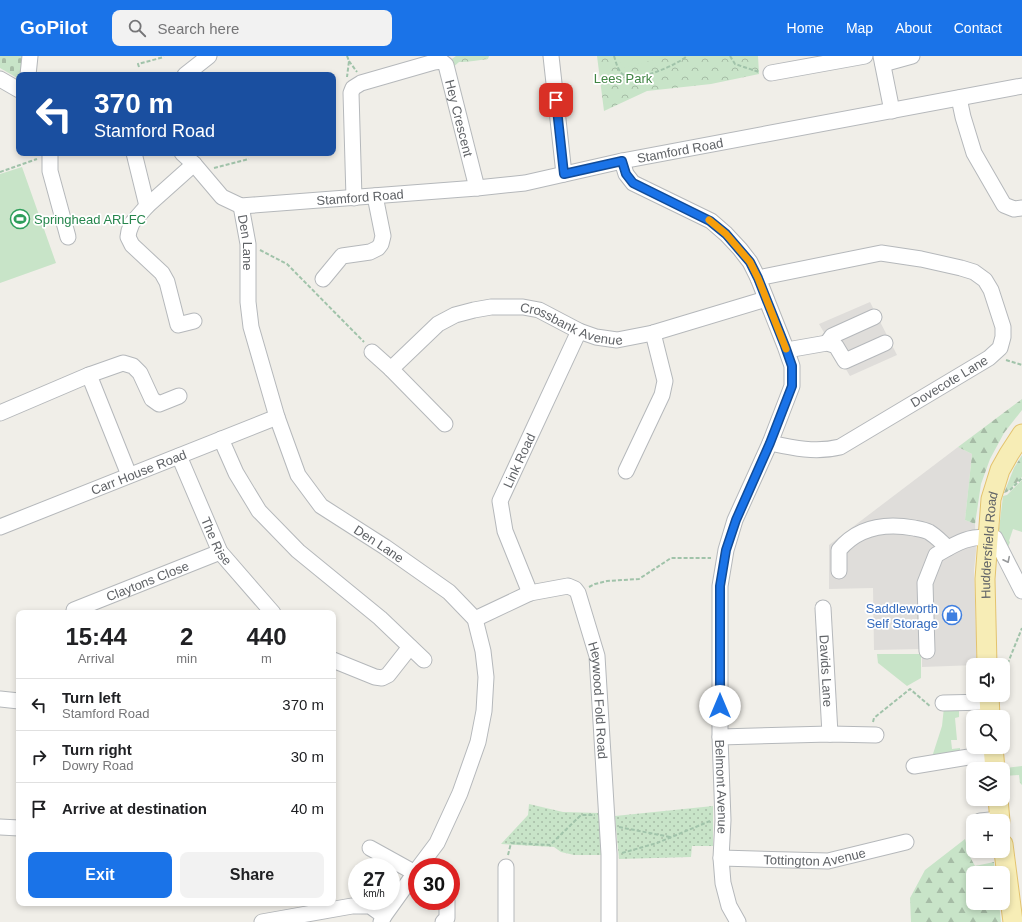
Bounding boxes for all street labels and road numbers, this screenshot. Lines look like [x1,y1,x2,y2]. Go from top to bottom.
street label: Hey Crescent [442,78,476,159]
street label: Stamford Road [636,135,724,166]
street label: Stamford Road [316,187,404,208]
street label: Den Lane [235,213,255,271]
street label: Crossbank Avenue [519,300,624,348]
street label: Dovecote Lane [908,352,991,410]
street label: Link Road [500,431,538,490]
street label: Carr House Road [89,447,188,498]
street label: Huddersfield Road [978,490,1001,599]
street label: The Rise [198,515,235,568]
street label: Den Lane [351,522,407,566]
street label: Claytons Close [104,558,191,604]
street label: Davids Lane [817,634,835,707]
street label: Heywood Fold Road [585,640,610,759]
street label: Belmont Avenue [712,739,730,834]
street label: Tottington Avenue [763,845,867,869]

